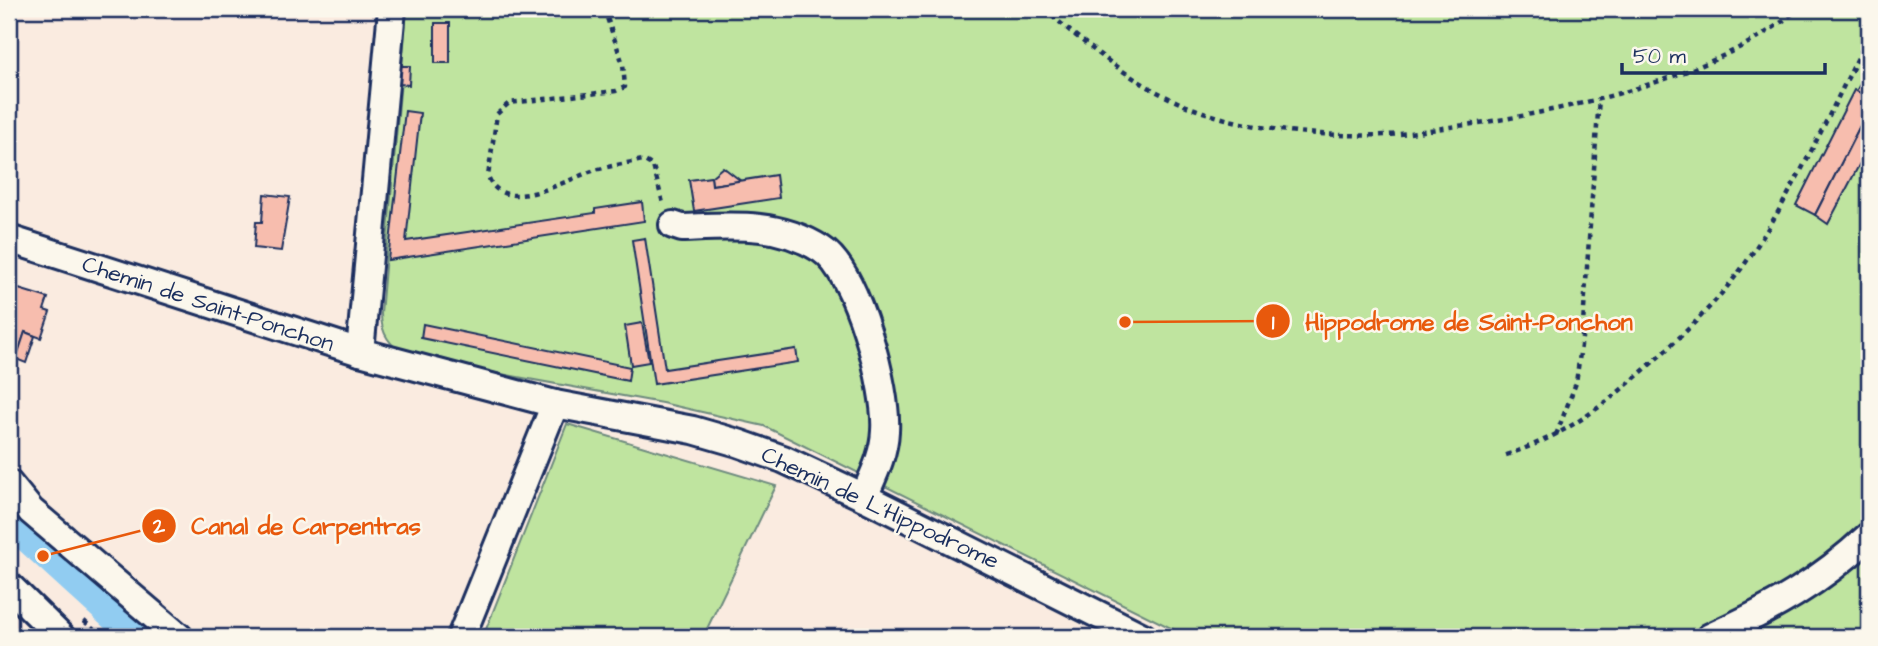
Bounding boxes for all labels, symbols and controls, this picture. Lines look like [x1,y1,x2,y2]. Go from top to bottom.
scale bar [1622,32,1826,76]
text: 50 m [1633,42,1687,71]
street label: Chemin de Saint-Ponchon [78,248,338,360]
callout: Hippodrome de Saint-Ponchon [1256,299,1646,344]
text: Hippodrome de Saint-Ponchon [1305,306,1633,340]
text: 1 [1272,308,1275,337]
street label: Chemin de L'Hippodrome [756,439,1004,577]
callout: Canal de Carpentras [142,503,434,548]
text: Canal de Carpentras [191,510,421,544]
text: 2 [152,512,166,541]

